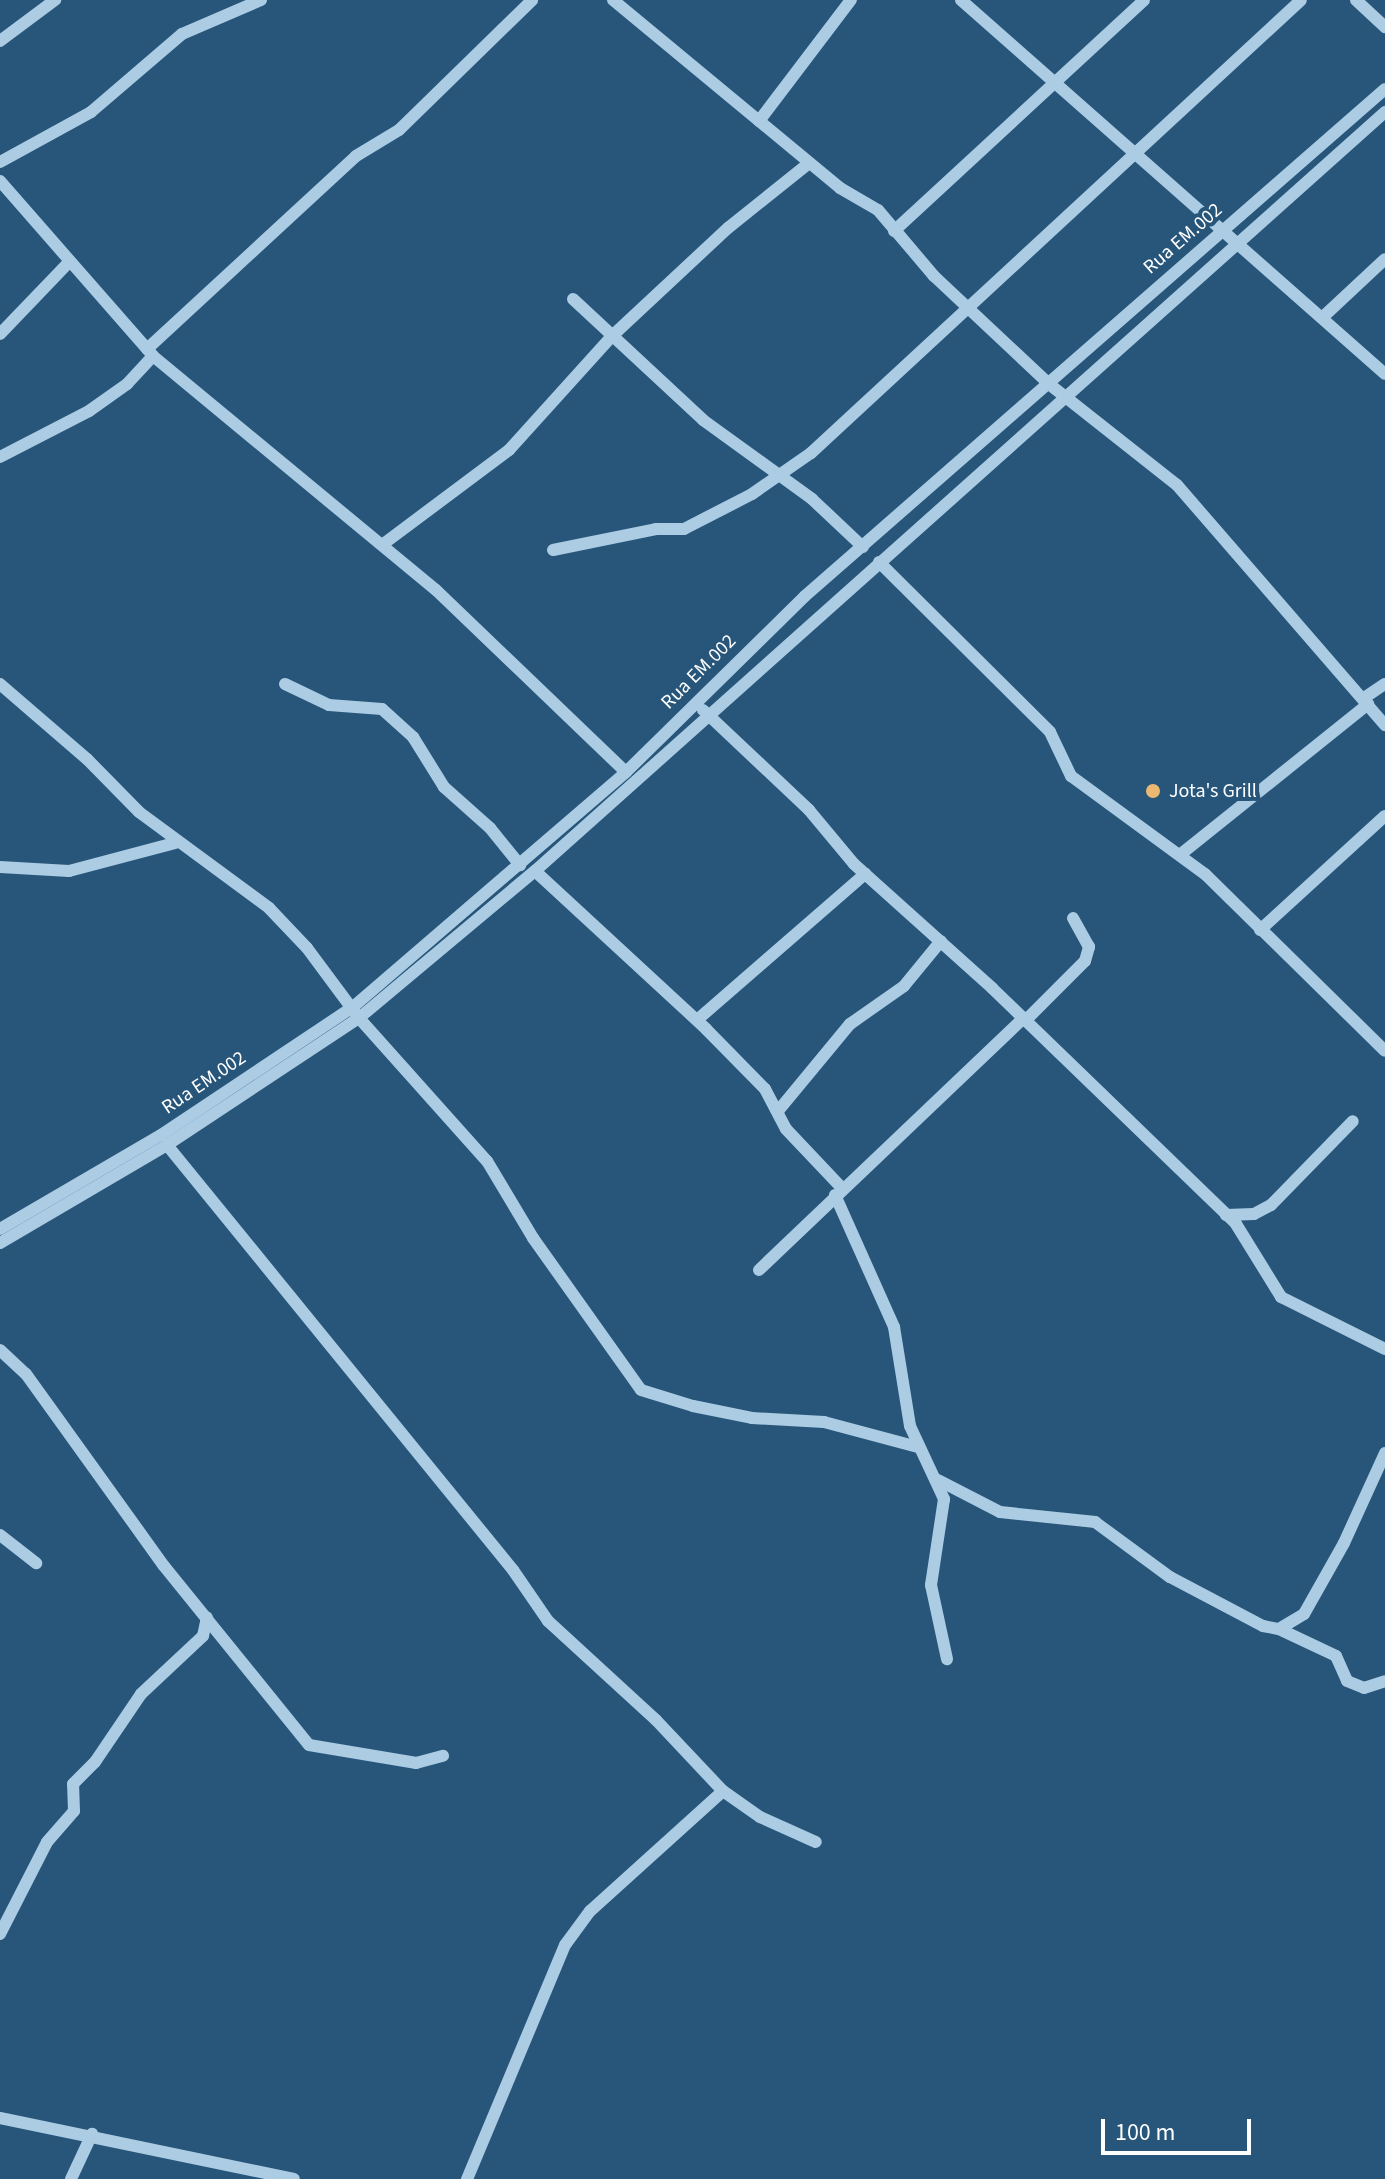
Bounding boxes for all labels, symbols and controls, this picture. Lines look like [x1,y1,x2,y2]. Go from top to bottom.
street label: Rua EM.002 [1139,198,1227,280]
street label: Rua EM.002 [656,629,742,715]
place label: Jota's Grill [1169,779,1257,803]
marker: Jota's Grill [1144,782,1162,800]
street label: Rua EM.002 [157,1046,251,1120]
scale bar [1105,2103,1255,2153]
text: 100 m [1115,2115,1175,2150]

